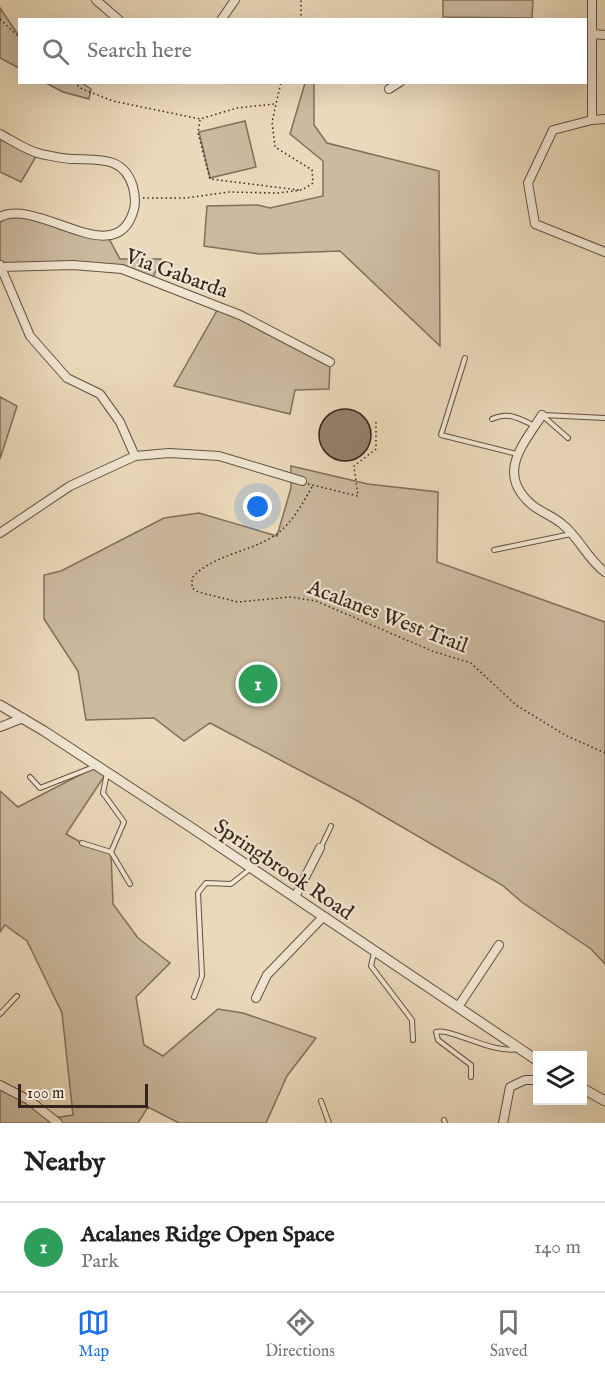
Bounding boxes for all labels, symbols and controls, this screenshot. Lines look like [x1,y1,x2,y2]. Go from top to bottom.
search box [18,18,587,84]
icon: search [39,35,72,68]
text: Search here [87,37,192,65]
street label: Via Gabarda [121,243,232,306]
your location [243,492,272,521]
street label: Acalanes West Trail [303,574,472,660]
pin: 1 [238,662,278,706]
street label: Springbrook Road [208,814,359,927]
map controls [533,1051,587,1105]
button: layers [533,1051,587,1105]
scale bar [18,1081,148,1108]
text: 100 m [27,1084,64,1104]
text: Nearby [24,1146,105,1179]
text: Acalanes Ridge Open Space [81,1221,335,1249]
text: 1 [40,1235,47,1260]
text: 140 m [534,1235,581,1260]
text: Park [81,1249,119,1274]
tab: Map [77,1306,110,1362]
tab: Directions [265,1306,335,1362]
tab: Saved [490,1306,528,1362]

